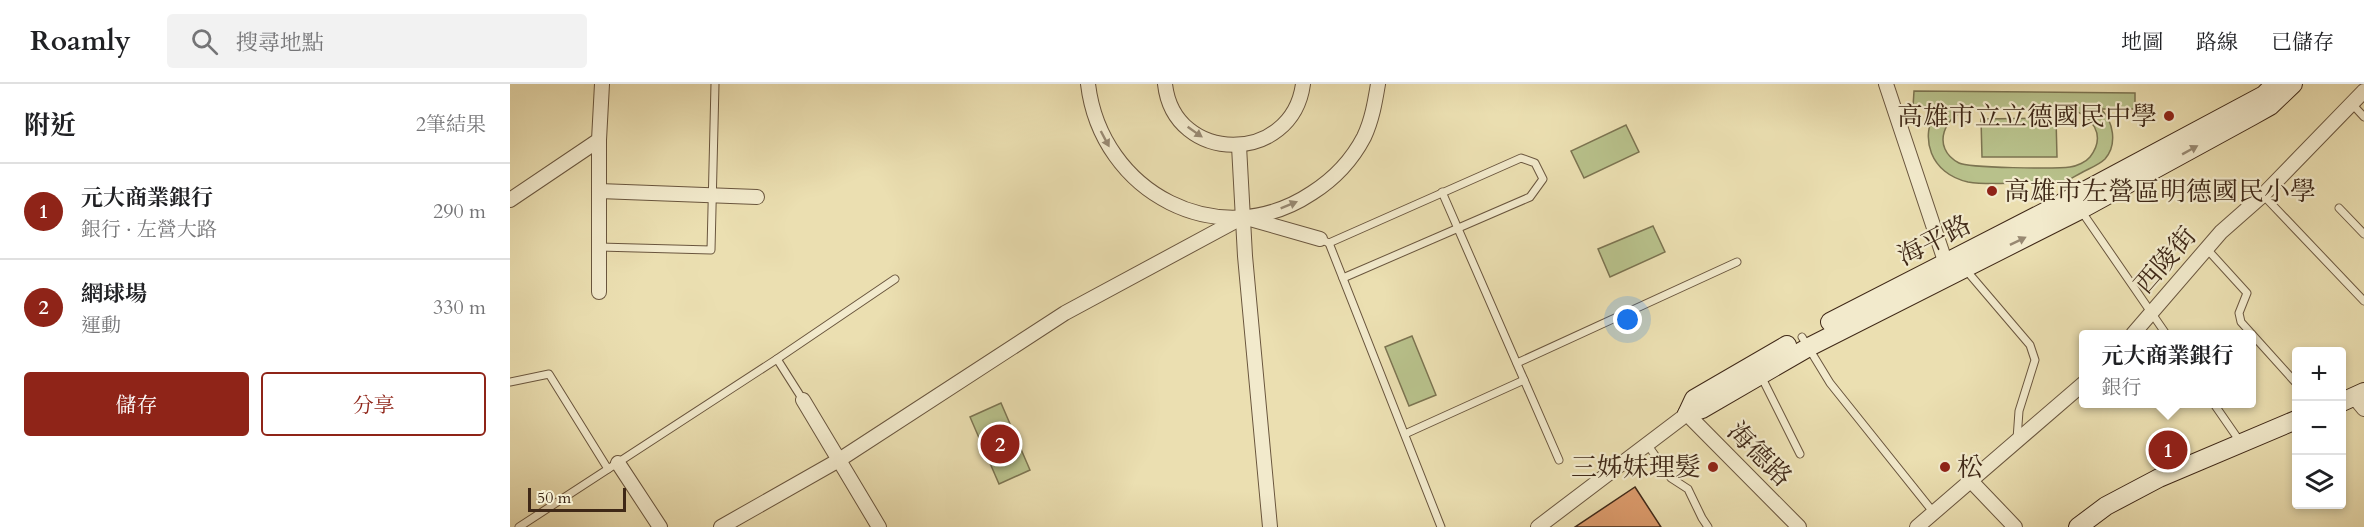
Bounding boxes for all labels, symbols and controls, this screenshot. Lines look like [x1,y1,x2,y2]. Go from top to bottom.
search box [167,14,587,68]
text: Roamly [30,22,131,60]
icon: search [188,25,221,58]
text: 搜尋地點 [236,28,324,58]
text: 地圖 [2121,28,2163,57]
text: 路線 [2196,28,2238,57]
text: 已儲存 [2271,28,2334,57]
place label: 高雄市立立德國民中學 [1897,99,2157,134]
text: 附近 [24,108,76,143]
marker: 高雄市立立德國民中學 [2162,109,2176,123]
text: 2筆結果 [416,111,486,138]
one-way arrow [1186,126,1202,138]
one-way arrow [1100,131,1110,148]
one-way arrow [2182,145,2199,155]
place label: 高雄市左營區明德國民小學 [2004,174,2316,209]
text: 元大商業銀行 [81,183,213,213]
marker: 高雄市左營區明德國民小學 [1985,184,1999,198]
text: 1 [38,198,49,225]
text: 290 m [433,198,486,225]
one-way arrow [1281,200,1299,210]
street label: 海平路 [1892,207,1977,274]
text: 銀行 · 左營大路 [81,216,217,243]
street label: 西陵街 [2127,219,2204,301]
one-way arrow [2009,236,2026,246]
text: 網球場 [81,279,147,309]
text: 2 [38,294,49,321]
text: 330 m [433,294,486,321]
your location [1613,305,1642,334]
text: 運動 [81,312,121,339]
popup [2079,330,2256,408]
text: 元大商業銀行 [2101,341,2234,371]
map controls [2292,347,2346,509]
button: + [2292,347,2346,401]
button: 儲存 [24,372,249,436]
button: 分享 [261,372,486,436]
text: 銀行 [2101,374,2141,401]
button: − [2292,401,2346,455]
street label: 海德路 [1720,414,1800,494]
pin: 2 [980,422,1020,466]
pin: 1 [2148,428,2188,472]
place label: 三姊妹理髮 [1571,450,1701,485]
place label: 松 [1957,450,1983,485]
button: layers [2292,455,2346,509]
marker: 三姊妹理髮 [1706,460,1720,474]
marker: 松 [1938,460,1952,474]
scale bar [528,485,626,512]
text: 50 m [537,487,571,509]

